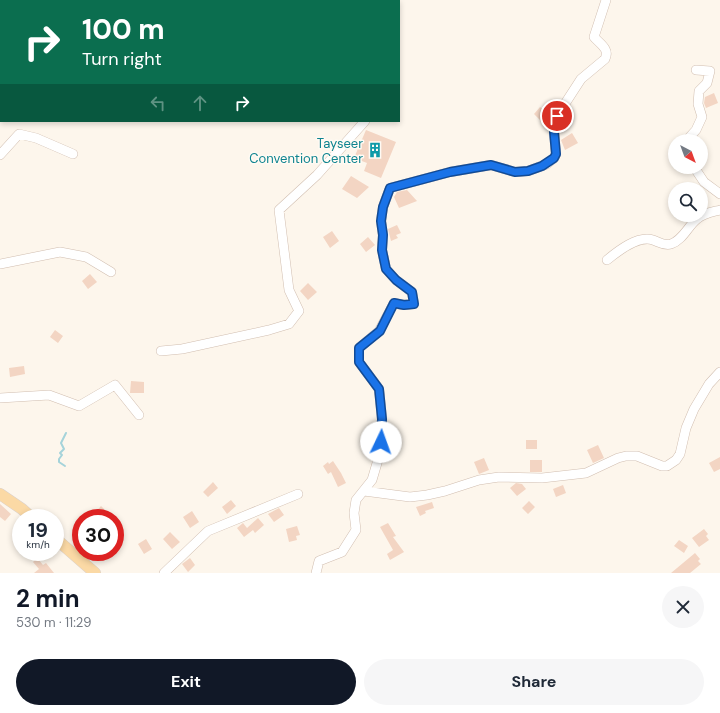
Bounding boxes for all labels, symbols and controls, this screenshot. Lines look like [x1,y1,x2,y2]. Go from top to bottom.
text: 100 m [82,11,165,48]
icon: right [16,16,68,68]
text: Turn right [82,47,162,71]
icon: left [147,92,169,114]
icon: ahead [189,92,211,114]
icon: right [231,92,253,114]
pin [540,99,574,133]
icon: arrive [546,105,568,127]
north arrow [668,134,708,174]
map controls [668,134,708,222]
place label: Tayseer Convention Center [249,135,363,167]
building icon: Tayseer Convention Center [366,141,384,159]
button: search [668,182,708,222]
position arrow [360,421,402,463]
speed limit sign: 30 [72,509,124,561]
text: 19 [28,517,48,543]
text: km/h [26,538,50,551]
text: 2 min [16,583,79,614]
button: close [662,586,704,628]
text: 530 m · 11:29 [16,614,91,631]
button: Exit [16,659,356,705]
button: Share [364,659,704,705]

